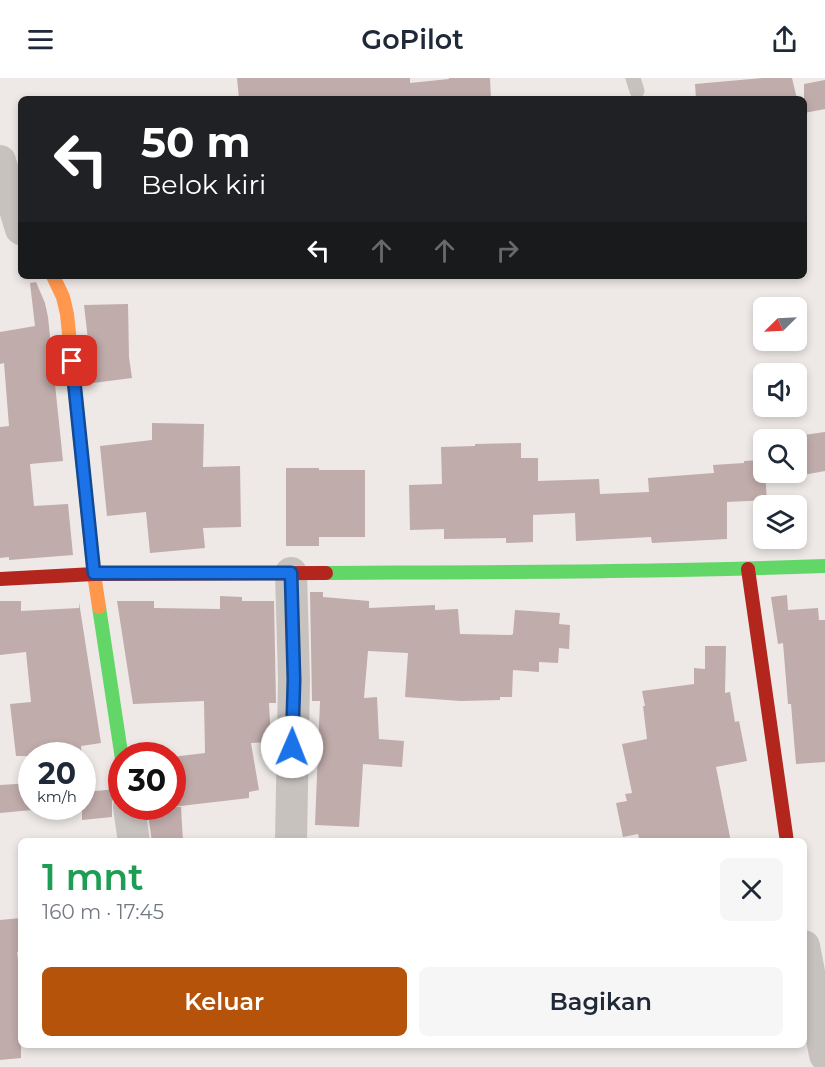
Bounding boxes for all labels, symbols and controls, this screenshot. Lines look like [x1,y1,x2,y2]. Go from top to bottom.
icon: menu [24,23,57,56]
text: GoPilot [361,23,464,56]
icon: share [768,23,801,56]
text: 50 m [141,116,250,168]
icon: left [42,120,120,198]
text: Belok kiri [141,168,266,201]
icon: left [302,234,335,267]
icon: ahead [365,234,398,267]
icon: ahead [428,234,461,267]
icon: right [491,234,524,267]
north arrow [753,297,807,351]
map controls [753,297,807,549]
pin [46,335,97,386]
icon: arrive [55,344,88,377]
button: sound [753,363,807,417]
button: search [753,429,807,483]
button: layers [753,495,807,549]
position arrow [260,715,324,779]
speed limit sign: 30 [108,742,186,820]
text: 20 [38,755,76,792]
text: km/h [37,787,77,806]
text: 1 mnt [42,855,143,899]
button: close [720,858,783,921]
text: 160 m · 17:45 [42,900,164,924]
button: Keluar [42,967,407,1036]
button: Bagikan [419,967,783,1036]

